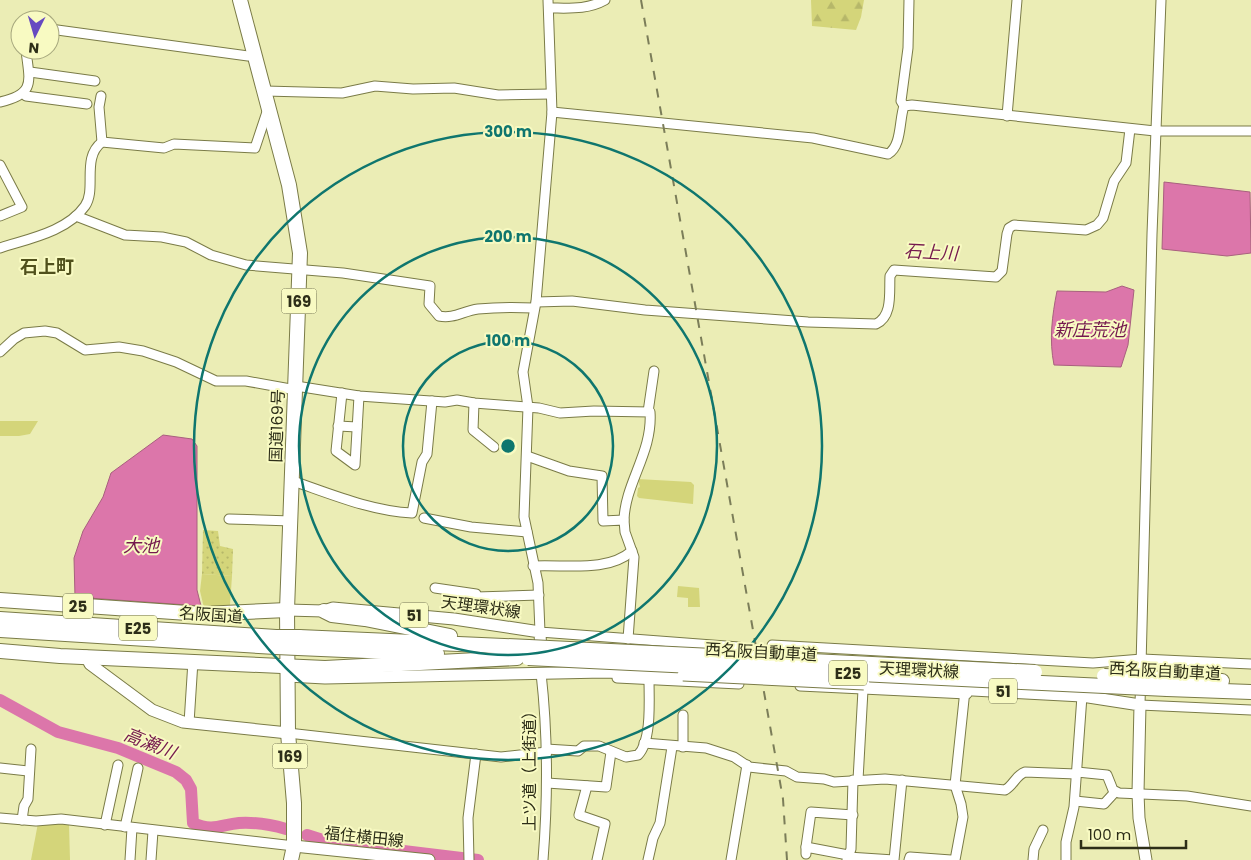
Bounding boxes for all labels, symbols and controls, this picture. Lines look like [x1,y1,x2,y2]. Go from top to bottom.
north arrow [10,10,60,60]
text: N [28,38,40,58]
text: 300 m [484,121,532,142]
text: 200 m [484,226,532,247]
water label: 石上川 [903,238,961,266]
district label: 石上町 [20,254,74,279]
road number: 169 [282,288,316,314]
water label: 新庄荒池 [1054,317,1128,342]
text: 100 m [486,330,530,351]
street label: 国道169号 [264,389,290,463]
centre of rings [499,437,517,455]
water label: 大池 [123,533,161,558]
street label: 天理環状線 [440,590,522,624]
road number: 25 [63,594,93,618]
street label: 名阪国道 [178,601,244,629]
road number: 51 [400,602,428,628]
road number: E25 [119,616,157,640]
street label: 西名阪自動車道 [704,638,818,666]
street label: 天理環状線 [878,656,960,684]
street label: 西名阪自動車道 [1108,657,1222,685]
road number: E25 [829,660,867,686]
road number: 51 [989,678,1017,704]
street label: 上ツ道（上街道） [518,703,541,831]
water label: 高瀬川 [120,721,182,765]
road number: 169 [272,744,308,768]
scale bar [1081,818,1186,850]
street label: 福住横田線 [323,821,405,853]
text: 100 m [1088,824,1131,845]

